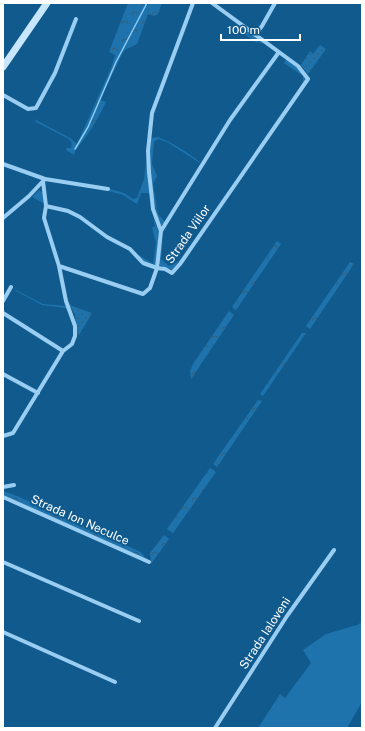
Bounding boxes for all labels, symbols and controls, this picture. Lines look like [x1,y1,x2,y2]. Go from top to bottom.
scale bar [221,16,300,42]
text: 100 m [227,23,260,37]
street label: Strada Viilor [162,201,214,266]
street label: Strada Ion Neculce [29,492,132,548]
street label: Strada Ialoveni [237,594,293,672]

